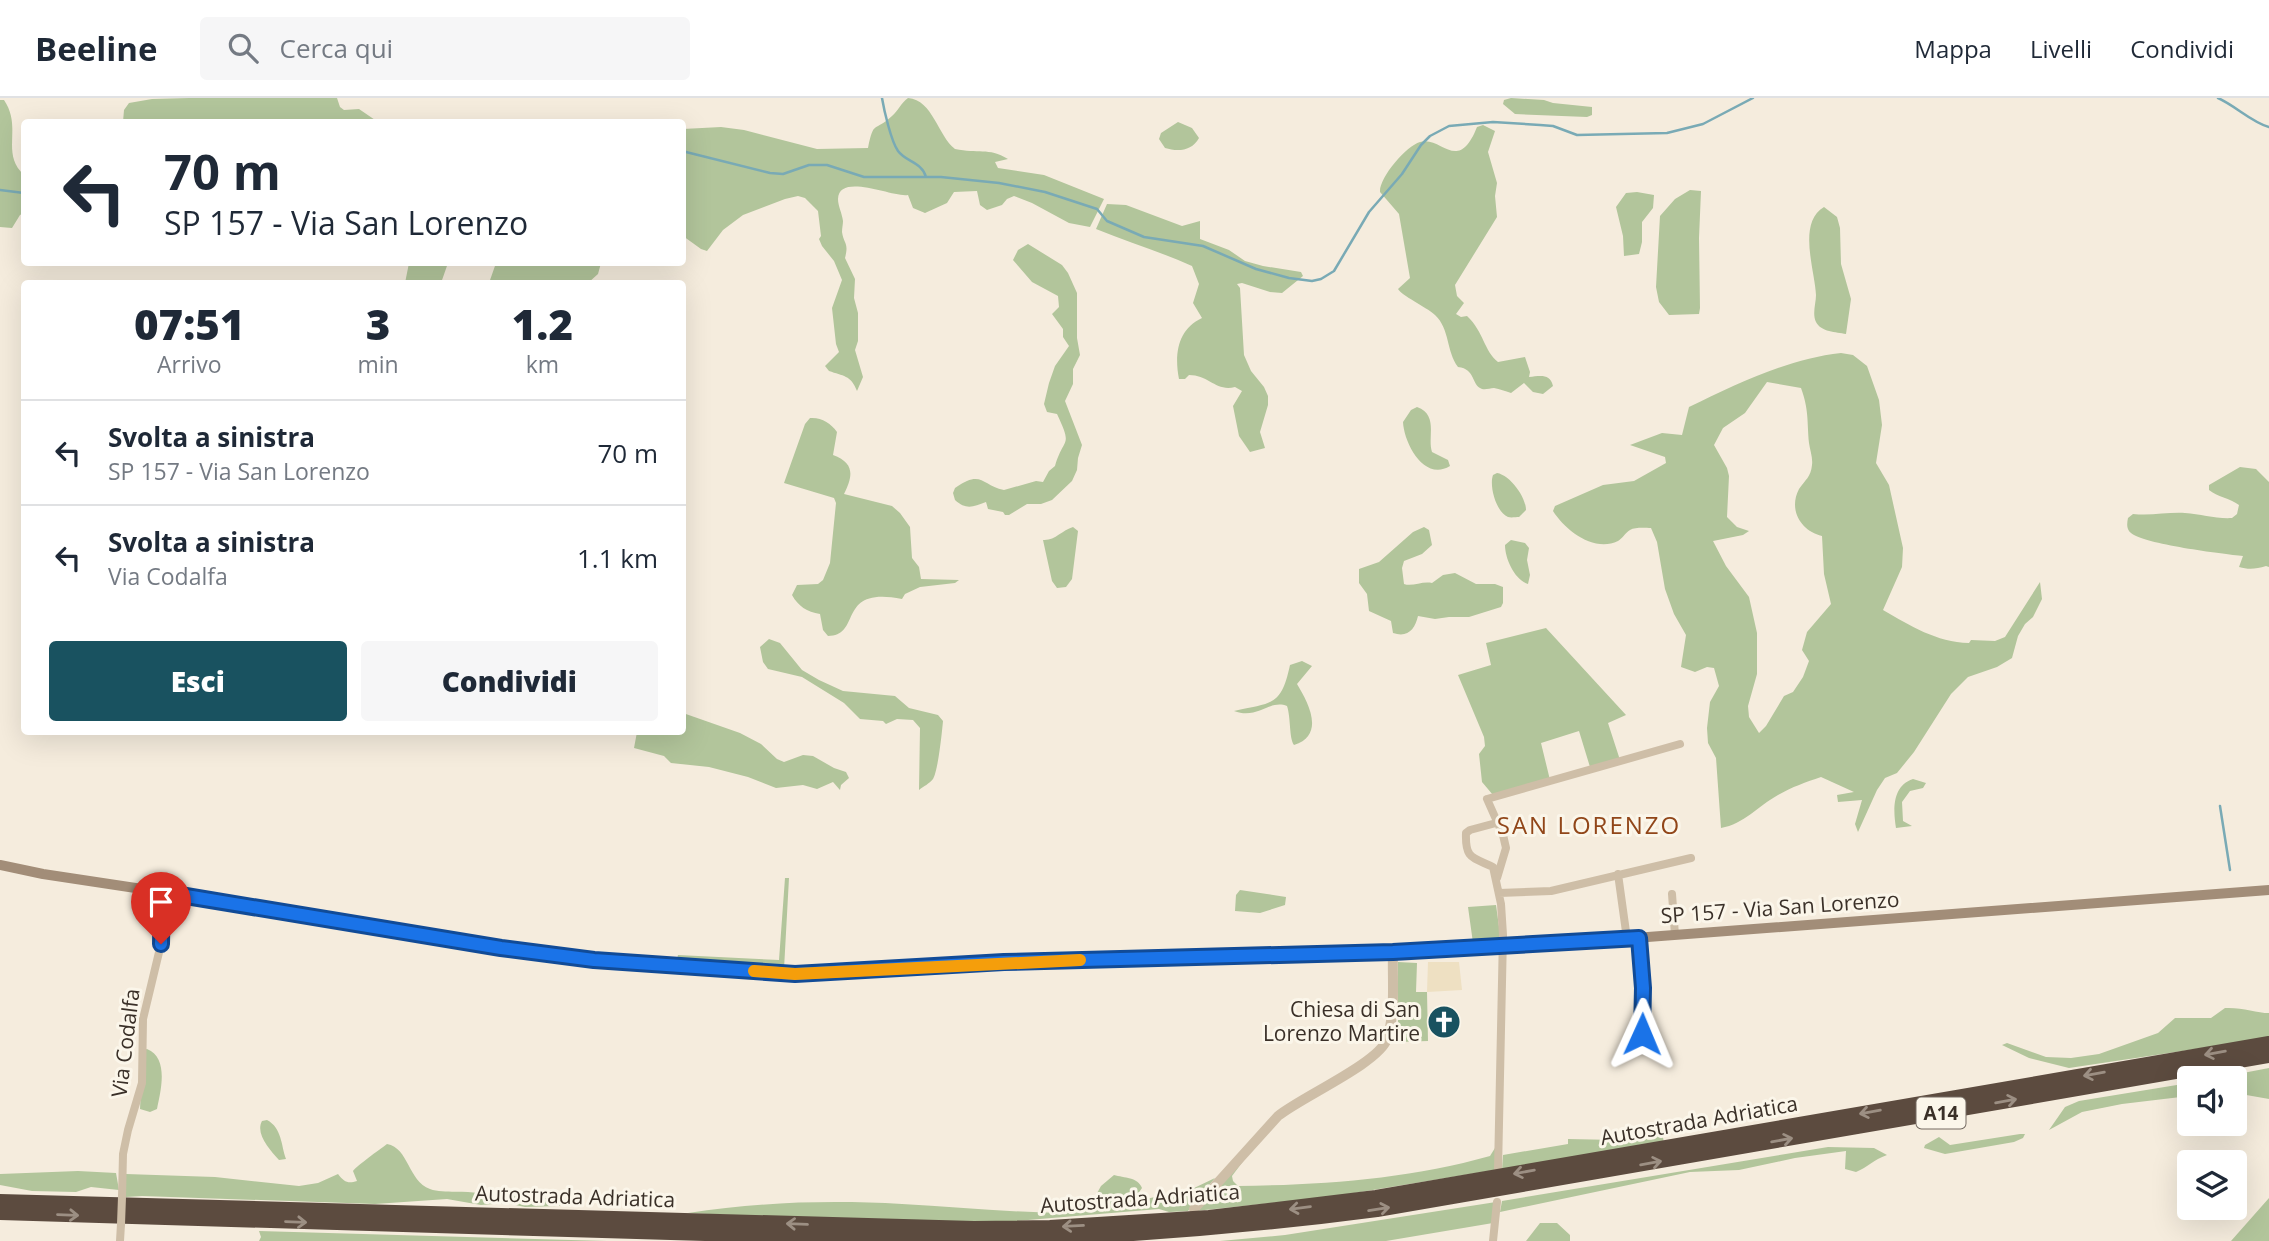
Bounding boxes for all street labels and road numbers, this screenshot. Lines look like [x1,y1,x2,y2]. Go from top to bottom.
street label: SP 157 - Via San Lorenzo [1660,885,1900,929]
street label: Via Codalfa [104,987,146,1099]
street label: Autostrada Adriatica [1598,1089,1800,1151]
road number: A14 [1916,1098,1966,1128]
street label: Autostrada Adriatica [1039,1177,1241,1219]
street label: Autostrada Adriatica [475,1179,676,1213]

